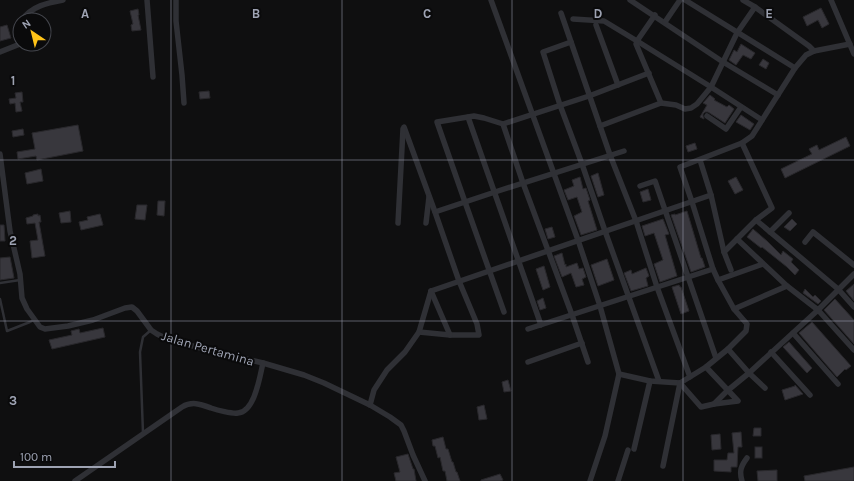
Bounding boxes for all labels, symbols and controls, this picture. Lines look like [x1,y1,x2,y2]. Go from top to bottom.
text: A [81,6,89,21]
text: B [252,6,260,21]
text: C [423,6,431,21]
text: D [594,6,603,21]
text: E [765,6,773,21]
north arrow [12,12,52,52]
text: N [20,17,34,32]
text: 1 [11,73,15,88]
text: 2 [9,233,17,248]
street label: Jalan Pertamina [160,328,256,369]
text: 3 [9,393,17,408]
scale bar [14,443,115,469]
text: 100 m [20,450,52,464]

